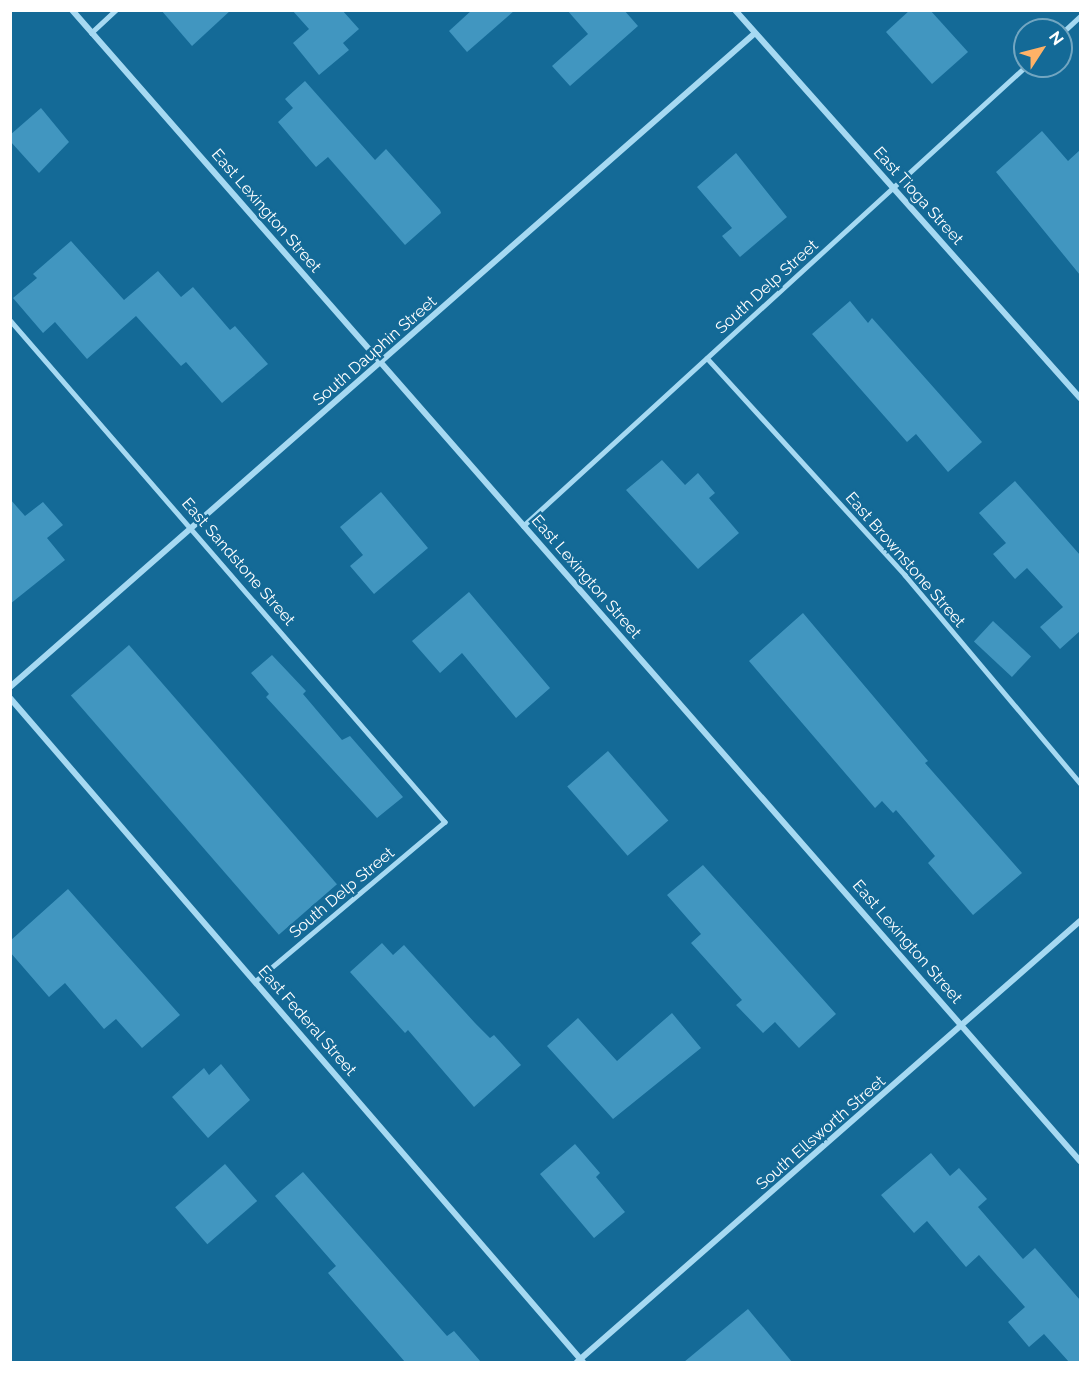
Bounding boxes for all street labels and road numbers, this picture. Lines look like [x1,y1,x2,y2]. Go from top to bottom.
street label: East Tioga Street [869,143,967,249]
street label: East Lexington Street [207,145,325,277]
street label: South Delp Street [712,236,822,338]
street label: South Dauphin Street [309,292,441,410]
street label: East Brownstone Street [841,488,969,632]
street label: East Sandstone Street [177,494,299,630]
street label: East Lexington Street [527,511,645,643]
street label: South Delp Street [286,844,398,942]
street label: East Lexington Street [848,876,966,1008]
street label: East Federal Street [254,962,360,1080]
street label: South Ellsworth Street [753,1072,889,1194]

